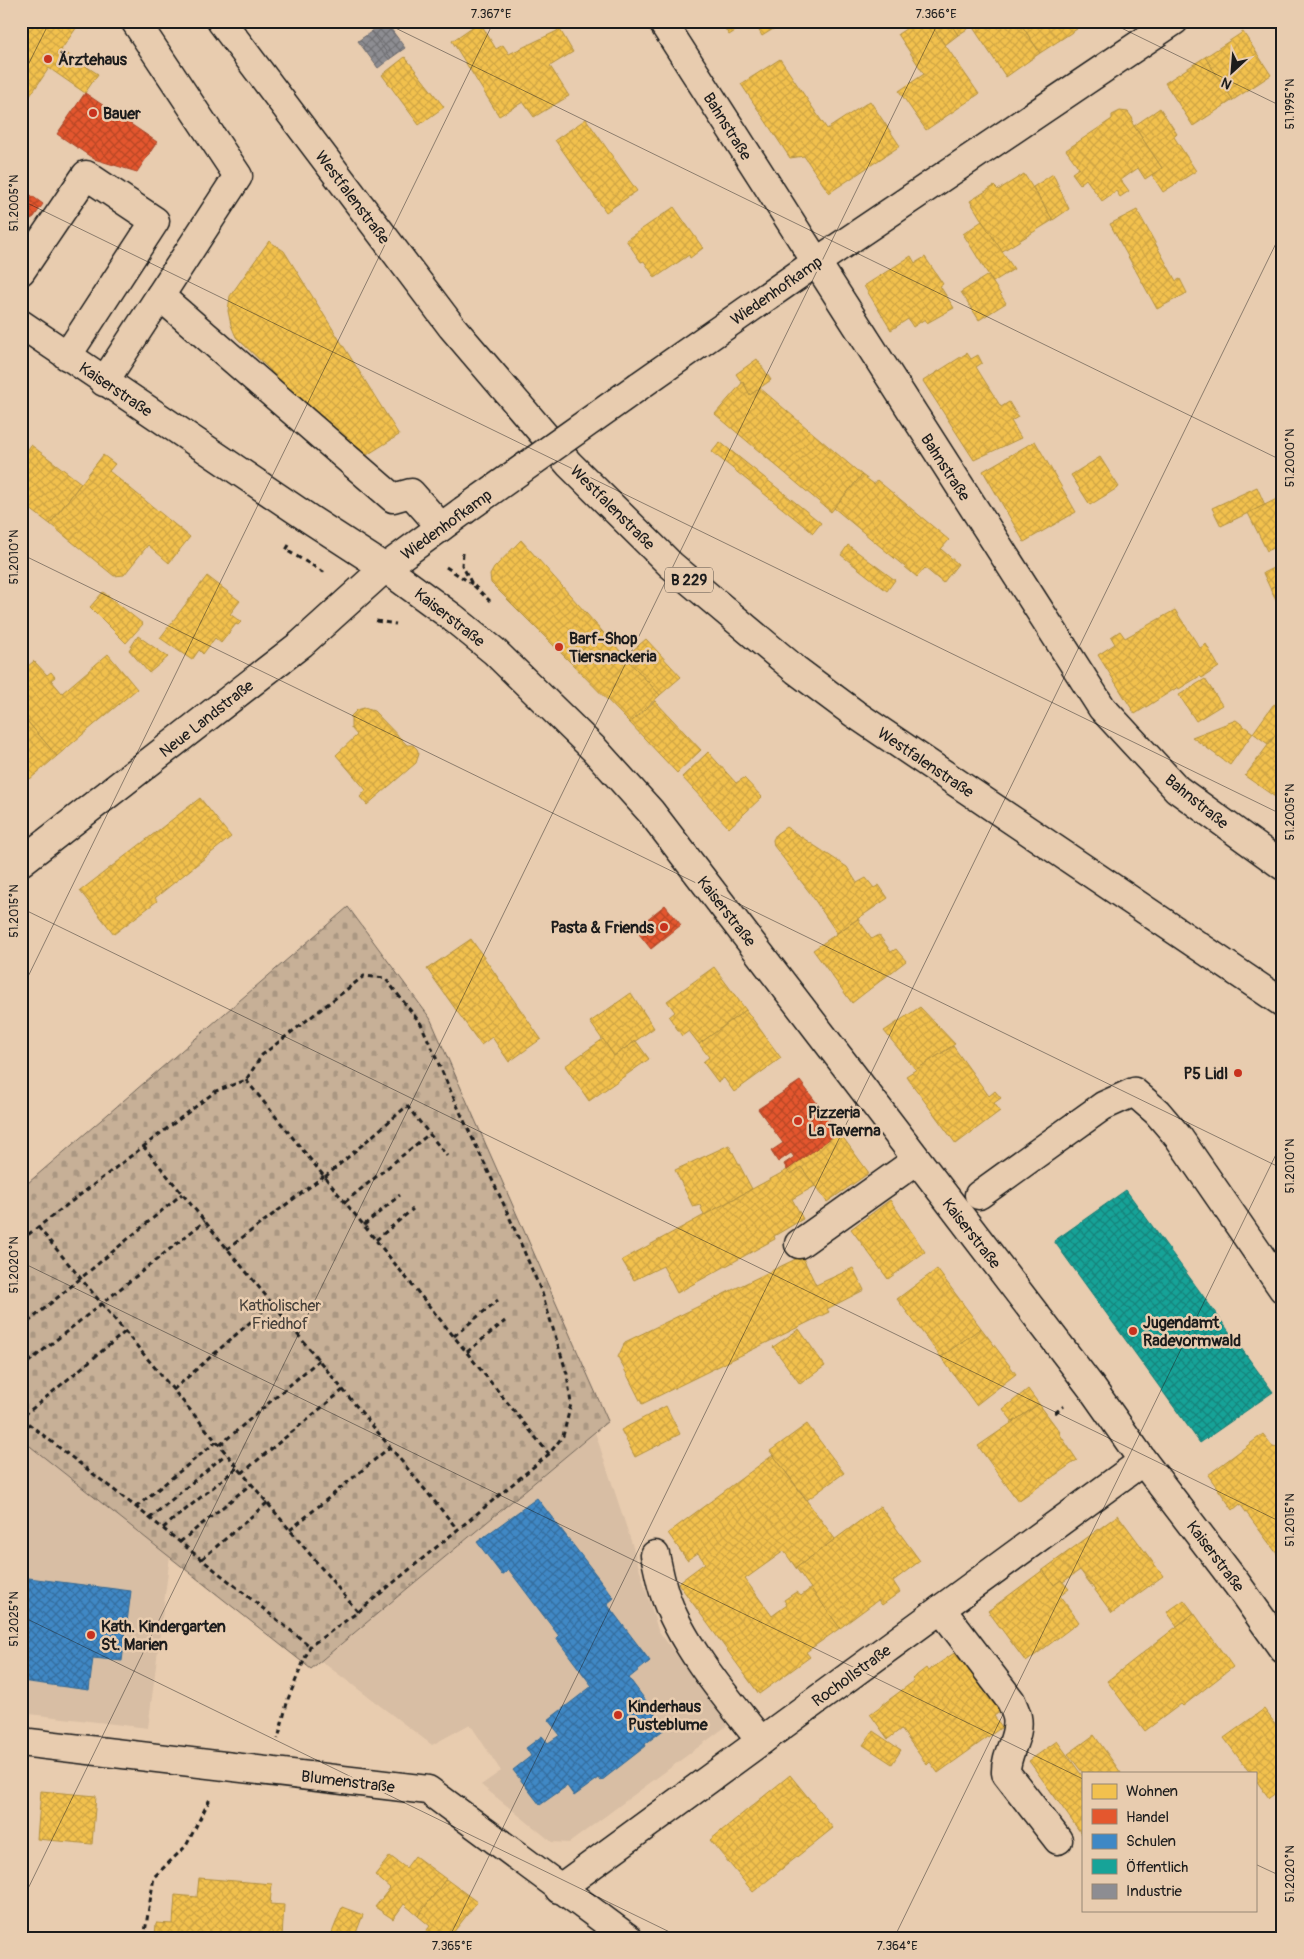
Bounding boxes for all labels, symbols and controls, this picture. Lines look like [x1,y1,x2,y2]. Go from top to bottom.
text: 7.367°E [471,7,511,22]
text: 7.366°E [915,7,957,22]
north arrow [1206,48,1256,98]
place label: Ärztehaus [58,50,128,70]
marker: Ärztehaus [42,53,54,65]
text: N [1219,74,1235,93]
text: 51.1995°N [1283,79,1298,129]
street label: Bahnstraße [699,89,756,164]
place label: Bauer [103,104,141,124]
marker: Bauer [87,107,99,119]
street label: Westfalenstraße [311,147,394,248]
text: 51.2005°N [7,175,22,231]
street label: Wiedenhofkamp [727,252,826,330]
street label: Kaiserstraße [75,358,156,422]
text: 51.2000°N [1283,429,1298,487]
street label: Bahnstraße [916,430,974,505]
street label: Westfalenstraße [566,461,659,554]
street label: Wiedenhofkamp [397,485,496,564]
text: 51.2010°N [7,530,22,585]
road number: B 229 [665,568,713,592]
street label: Kaiserstraße [410,584,489,652]
place label: Barf-Shop Tiersnackeria [568,629,657,667]
marker: Barf-Shop Tiersnackeria [553,641,565,653]
street label: Neue Landstraße [155,676,258,762]
street label: Westfalenstraße [873,723,978,802]
street label: Bahnstraße [1161,770,1232,834]
text: 51.2005°N [1283,784,1298,840]
street label: Kaiserstraße [692,872,760,951]
text: 51.2015°N [7,884,22,938]
place label: Pasta & Friends [551,918,655,938]
marker: Pasta & Friends [658,921,670,933]
place label: P5 Lidl [1184,1064,1228,1084]
marker: P5 Lidl [1232,1067,1244,1079]
place label: Pizzeria La Taverna [808,1103,881,1141]
marker: Pizzeria La Taverna [792,1115,804,1127]
text: 51.2010°N [1283,1139,1298,1194]
street label: Kaiserstraße [937,1194,1005,1273]
text: 51.2020°N [7,1236,22,1294]
park label: Katholischer Friedhof [239,1296,321,1334]
place label: Jugendamt Radevormwald [1143,1313,1241,1351]
marker: Jugendamt Radevormwald [1127,1325,1139,1337]
text: 51.2015°N [1283,1493,1298,1547]
street label: Kaiserstraße [1182,1517,1249,1596]
text: 51.2025°N [7,1591,22,1647]
place label: Kath. Kindergarten St. Marien [101,1617,226,1655]
marker: Kath. Kindergarten St. Marien [85,1629,97,1641]
street label: Rochollstraße [808,1640,895,1711]
place label: Kinderhaus Pusteblume [628,1697,709,1735]
marker: Kinderhaus Pusteblume [612,1709,624,1721]
street label: Blumenstraße [300,1766,396,1798]
legend [1082,1772,1256,1912]
text: Wohnen [1126,1782,1178,1801]
text: Handel [1126,1808,1169,1827]
text: Schulen [1126,1832,1176,1851]
text: 51.2020°N [1283,1845,1298,1903]
text: Öffentlich [1126,1858,1188,1877]
text: Industrie [1126,1882,1182,1901]
text: 7.365°E [432,1939,472,1954]
text: 7.364°E [876,1939,918,1954]

